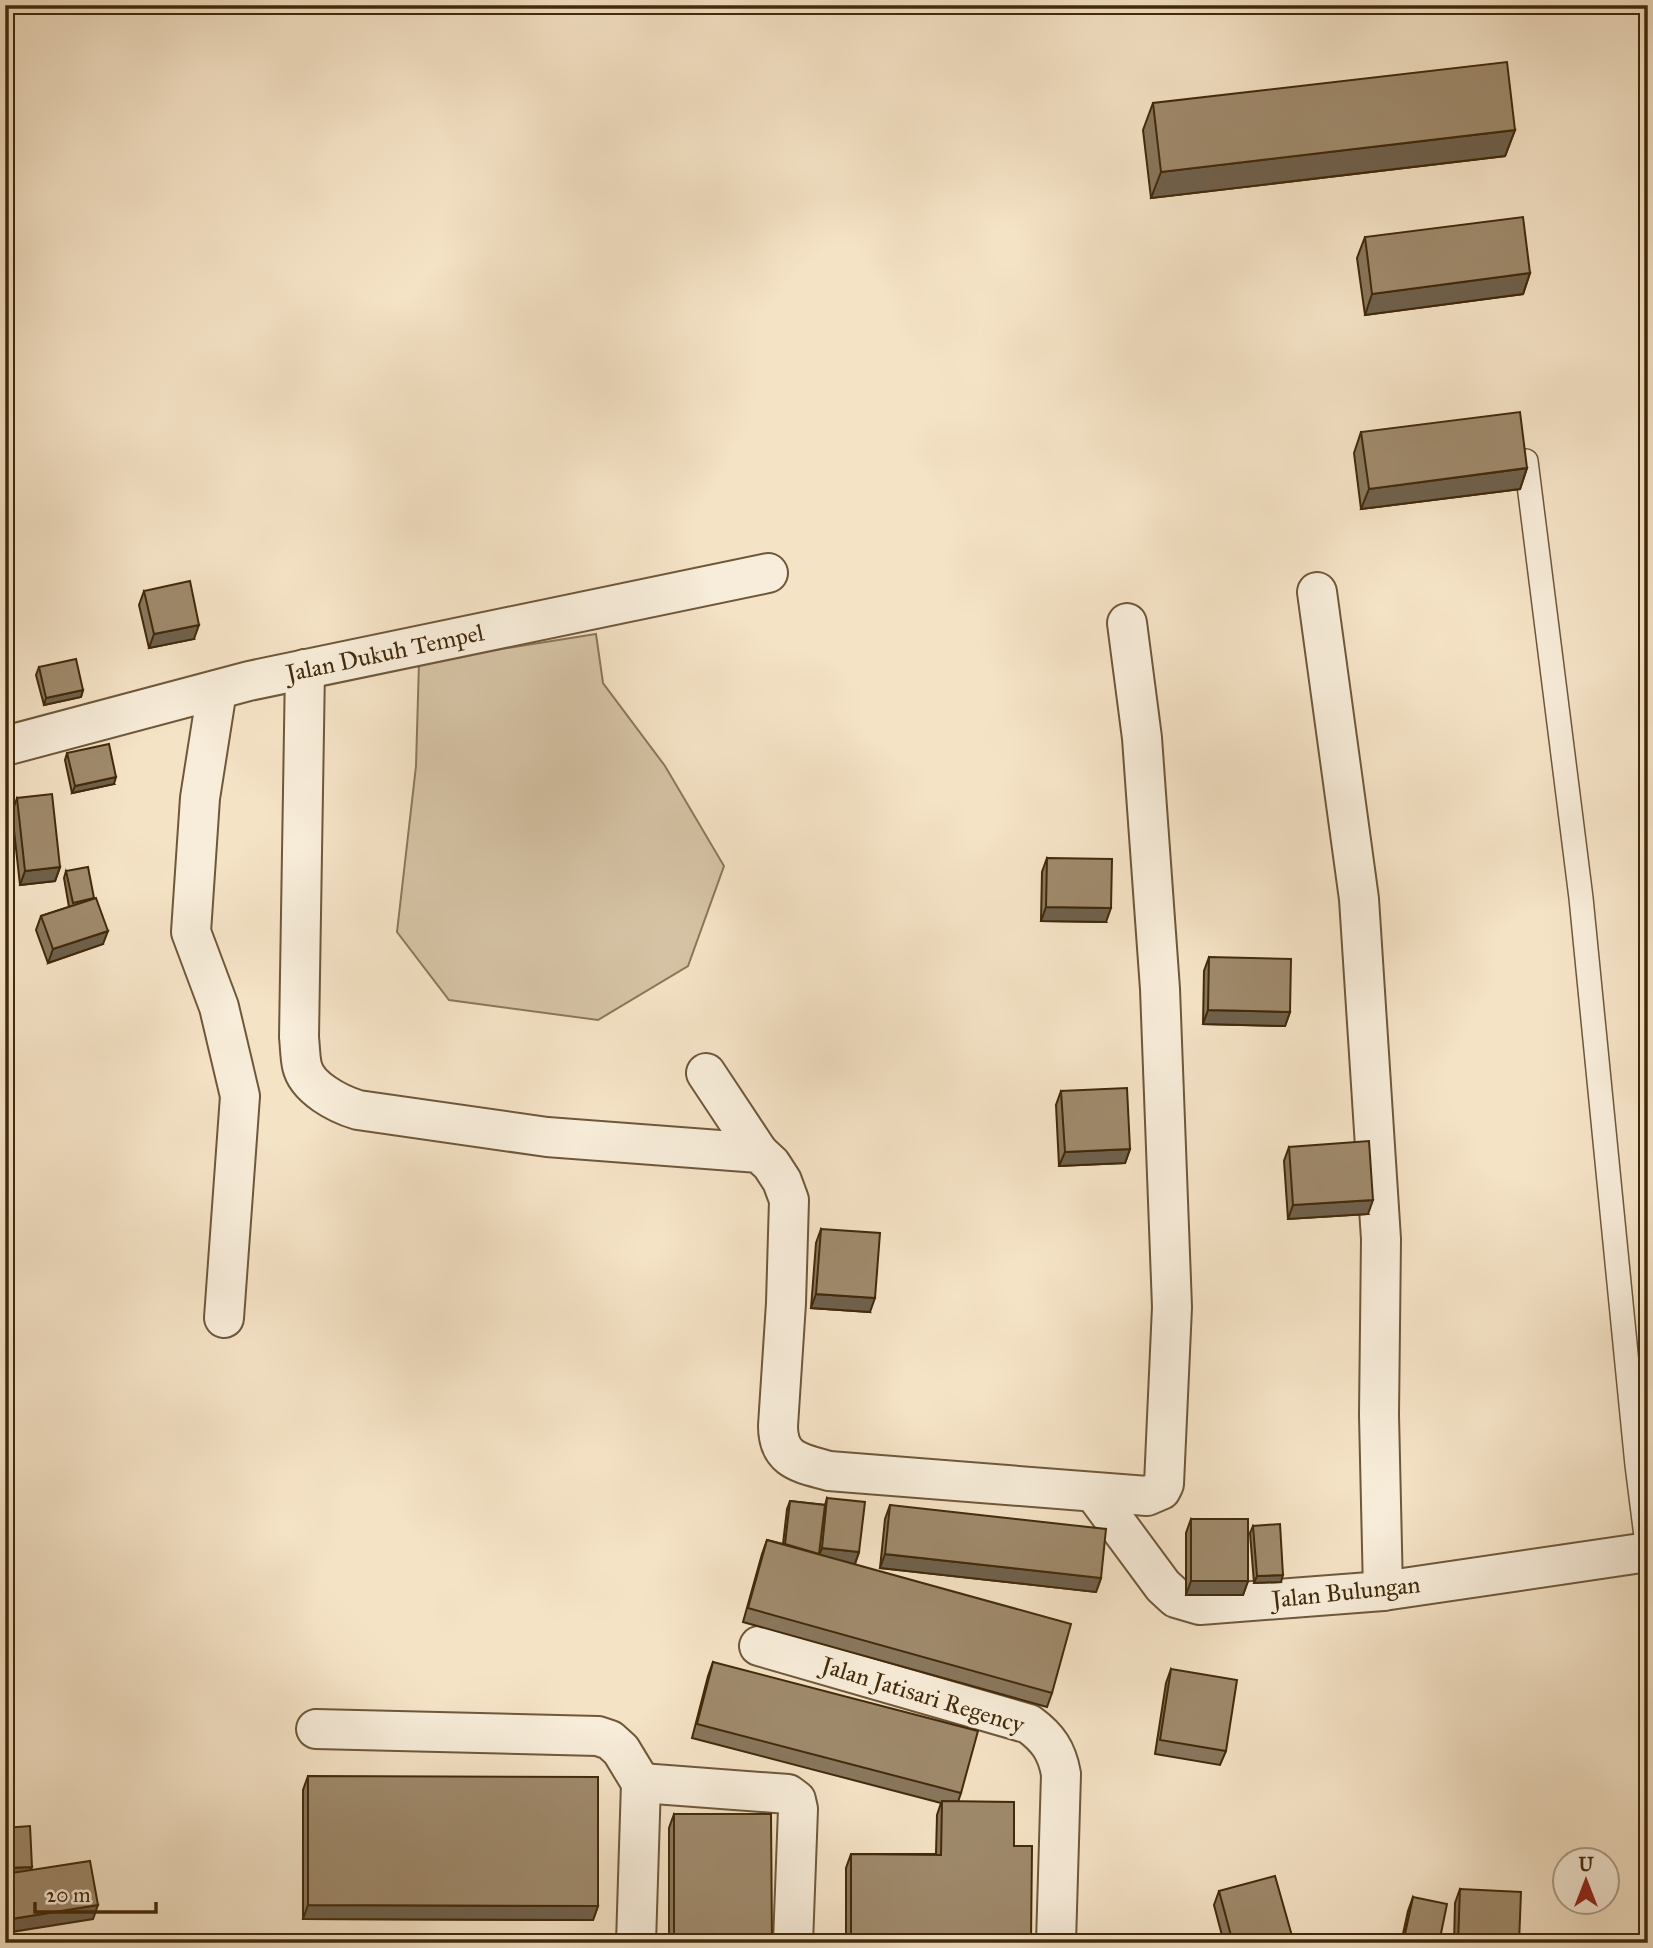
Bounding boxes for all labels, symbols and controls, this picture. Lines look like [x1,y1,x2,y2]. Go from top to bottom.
street label: Jalan Dukuh Tempel [280,617,487,689]
street label: Jalan Bulungan [1267,1569,1422,1615]
street label: Jalan Jatisari Regency [815,1649,1029,1740]
north arrow [1552,1846,1622,1916]
text: U [1578,1853,1594,1876]
scale bar [35,1871,156,1915]
text: 20 m [46,1882,91,1908]

